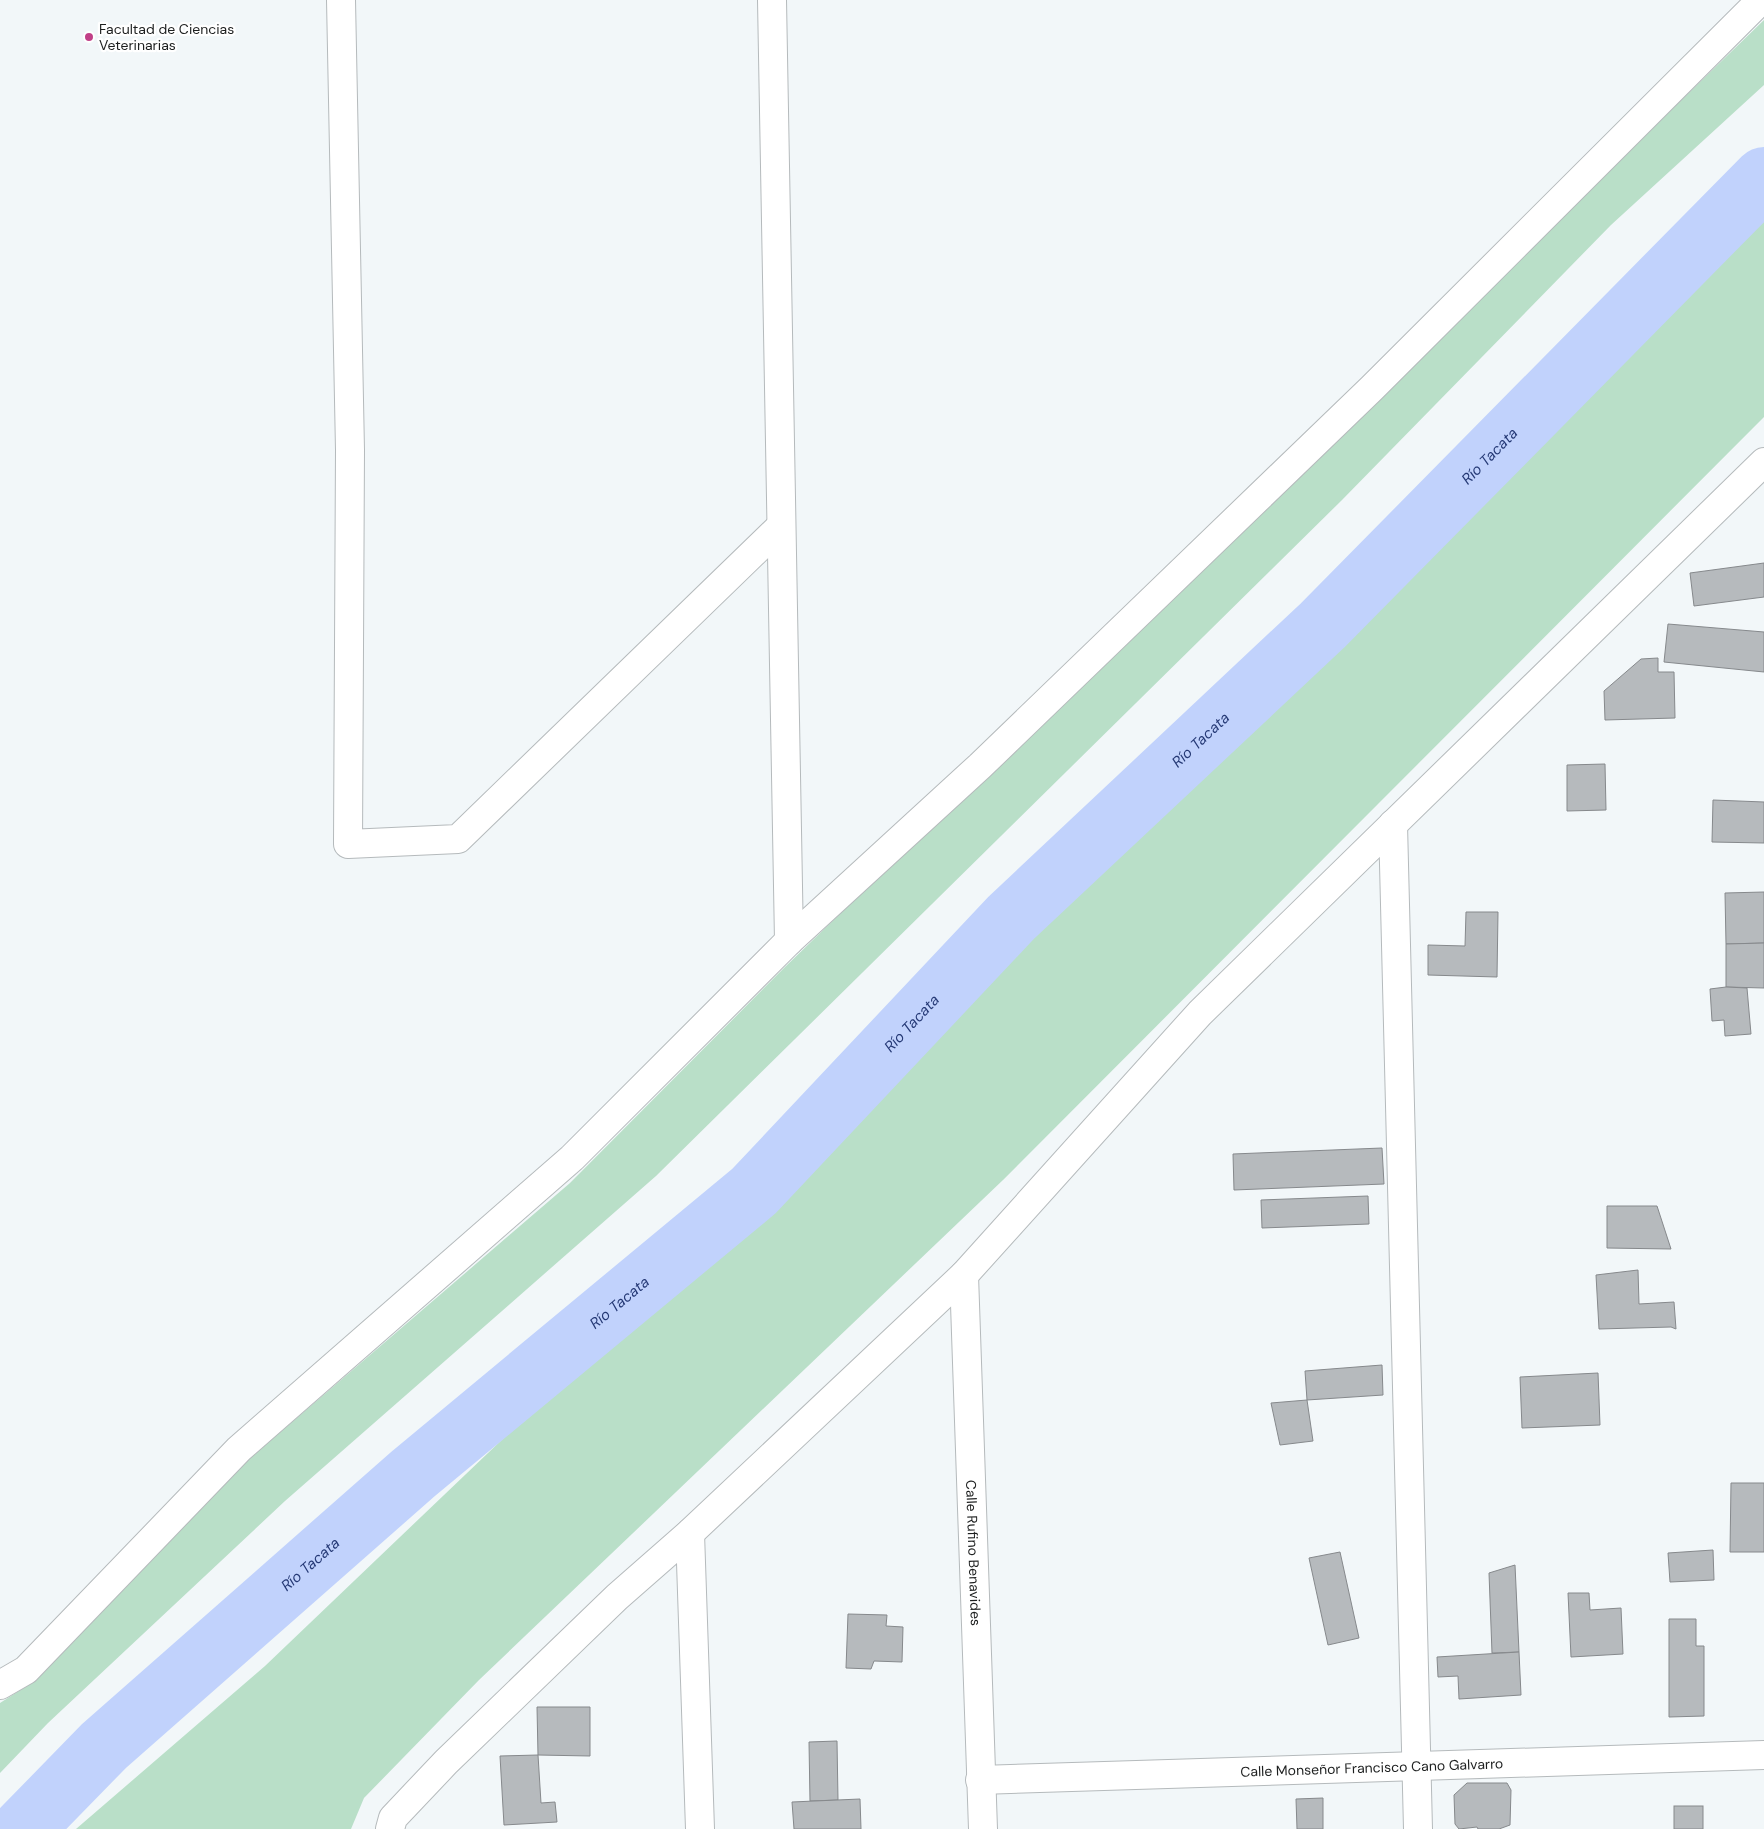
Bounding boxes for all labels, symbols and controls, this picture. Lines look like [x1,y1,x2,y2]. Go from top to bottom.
place label: Facultad de Ciencias Veterinarias [99,20,234,54]
marker: Facultad de Ciencias Veterinarias [83,31,95,43]
water label: Río Tacata [1457,423,1522,489]
water label: Río Tacata [1168,708,1234,772]
water label: Río Tacata [880,990,944,1056]
water label: Río Tacata [585,1272,654,1333]
street label: Calle Rufino Benavides [962,1479,985,1626]
water label: Río Tacata [277,1533,344,1596]
street label: Calle Monseñor Francisco Cano Galvarro [1240,1754,1504,1781]

